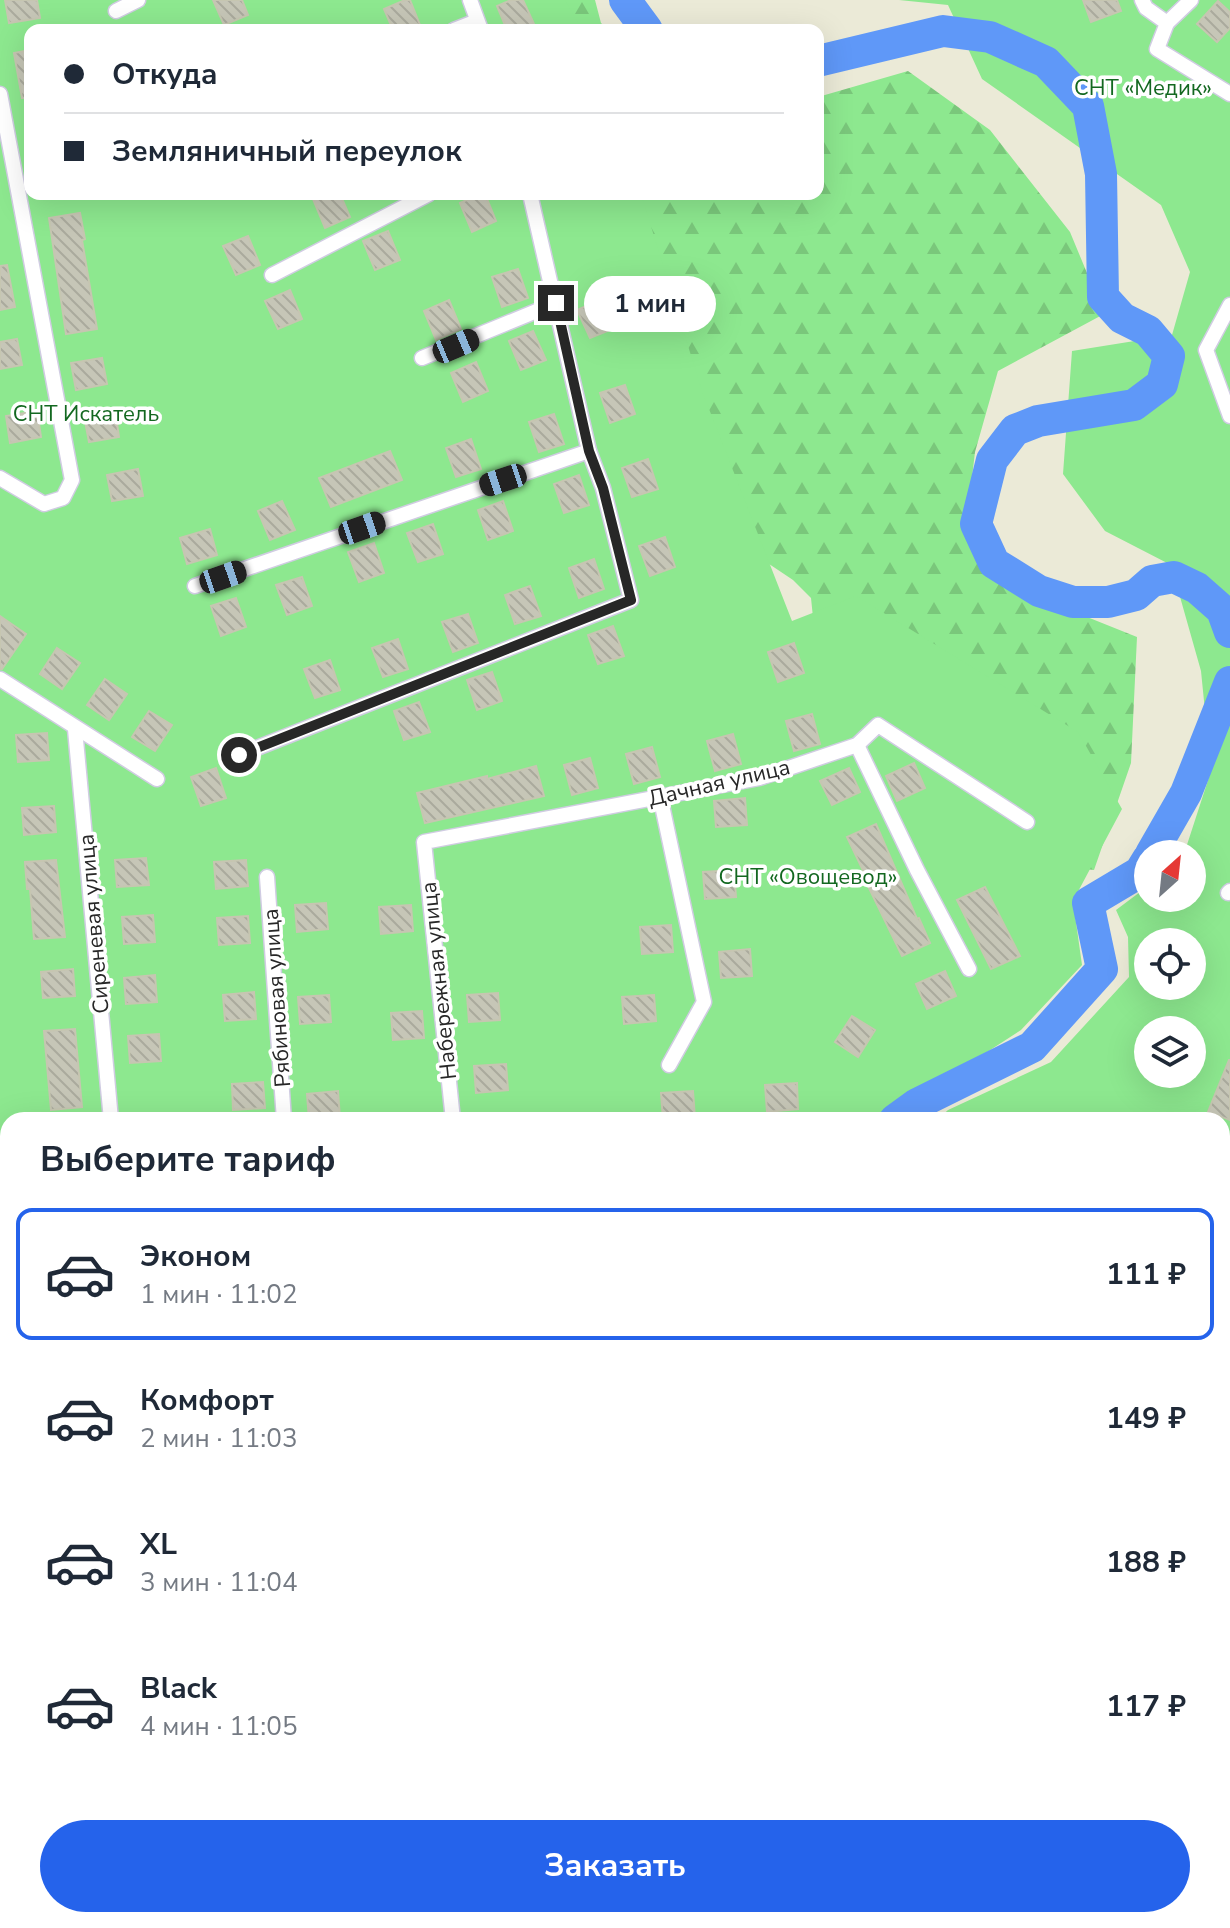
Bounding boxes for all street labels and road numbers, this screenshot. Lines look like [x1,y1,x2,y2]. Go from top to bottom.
street label: Дачная улица [645,752,793,814]
street label: Сиреневая улица [71,833,117,1015]
street label: Набережная улица [414,880,464,1081]
street label: Рябиновая улица [256,907,298,1088]

